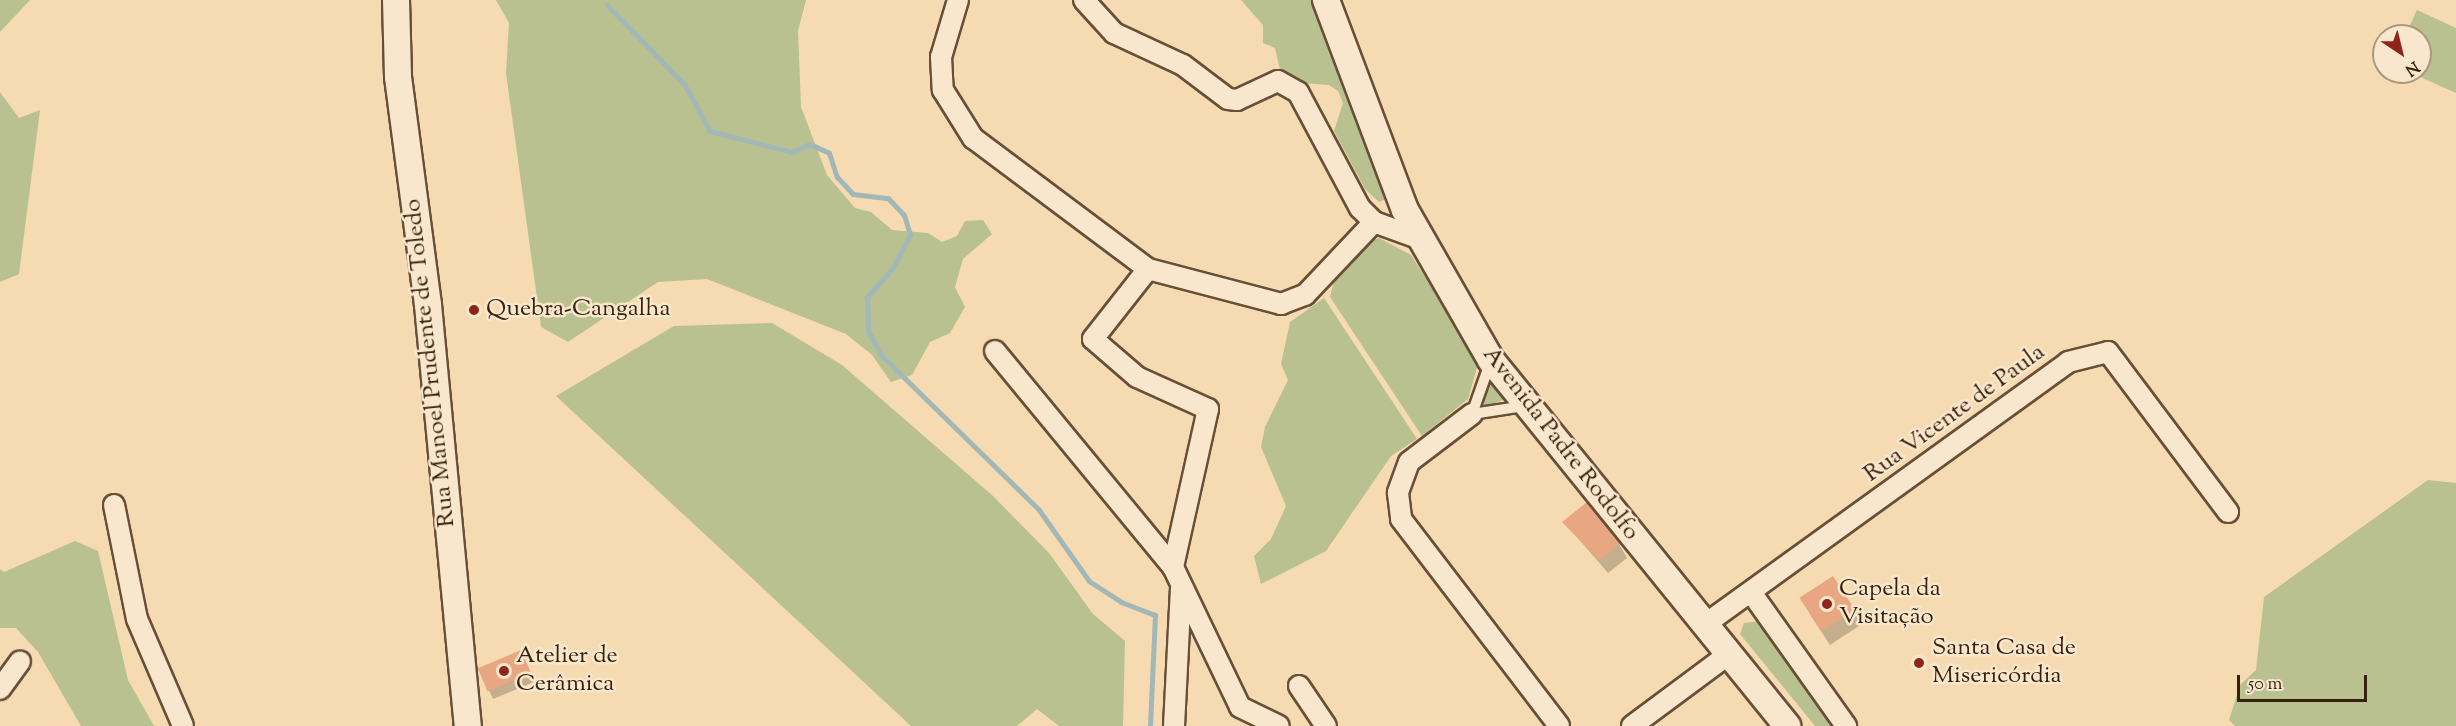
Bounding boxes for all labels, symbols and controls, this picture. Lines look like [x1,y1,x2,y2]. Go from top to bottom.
north arrow [2372,24,2432,84]
text: N [2400,54,2423,81]
street label: Rua Manoel Prudente de Toledo [399,197,463,529]
place label: Quebra-Cangalha [486,296,671,324]
marker: Quebra-Cangalha [467,303,481,317]
street label: Rua Vicente de Paula [1859,339,2051,489]
street label: Avenida Padre Rodolfo [1475,341,1645,547]
place label: Capela da Visitação [1839,576,1941,632]
marker: Capela da Visitação [1820,597,1834,611]
place label: Santa Casa de Misericórdia [1932,635,2076,691]
place label: Atelier de Cerâmica [516,643,618,699]
marker: Santa Casa de Misericórdia [1910,654,1928,672]
scale bar [2240,663,2370,701]
marker: Atelier de Cerâmica [497,664,511,678]
text: 50 m [2248,672,2282,698]

